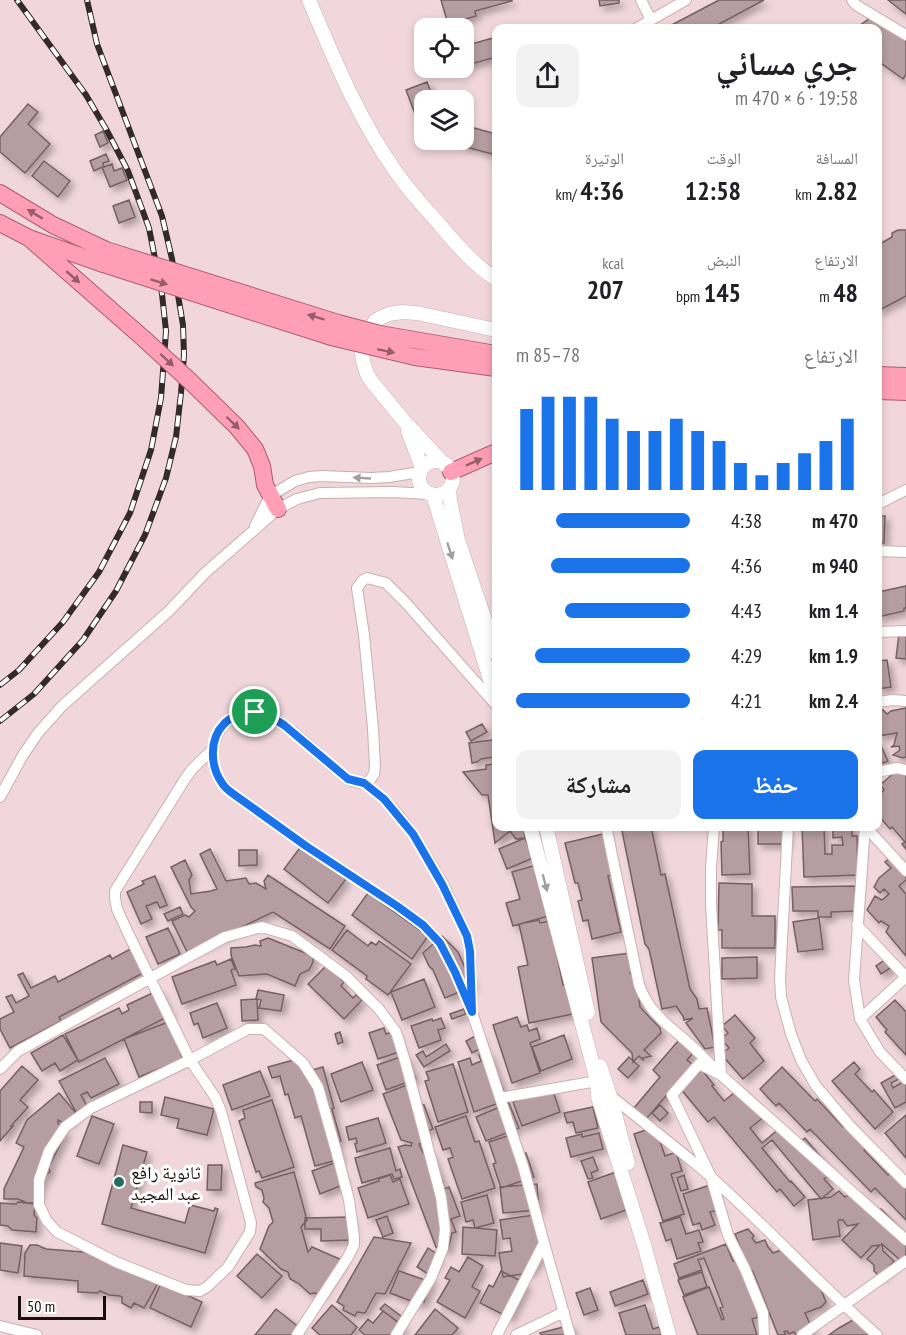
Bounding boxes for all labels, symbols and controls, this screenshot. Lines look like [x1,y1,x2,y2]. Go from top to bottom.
map controls [414,18,474,150]
button: locate [414,18,474,78]
text: جري مسائي [716,41,858,84]
button: share [516,44,579,107]
text: 19:58 · 6 × 470 m [735,85,858,111]
button: layers [414,90,474,150]
text: الوتيرة [585,148,624,168]
text: الوقت [707,148,741,168]
text: المسافة [816,148,858,168]
text: 4:36 [580,174,624,207]
text: 12:58 [685,174,741,207]
text: 2.82 [815,174,858,207]
text: /km [555,184,580,204]
text: km [795,184,815,204]
one-way arrow [27,209,43,220]
text: النبض [707,250,741,270]
text: الارتفاع [814,250,858,270]
text: kcal [602,253,624,273]
one-way arrow [65,270,80,283]
text: 207 [587,273,624,306]
text: 145 [704,276,741,309]
text: 48 [833,276,858,309]
one-way arrow [150,277,168,287]
text: bpm [676,286,704,306]
text: m [819,286,833,306]
one-way arrow [307,311,325,321]
text: 78–85 m [516,342,580,368]
text: الارتفاع [803,343,858,369]
one-way arrow [377,346,395,356]
one-way arrow [159,353,174,366]
one-way arrow [225,416,240,430]
one-way arrow [465,457,483,467]
one-way arrow [352,473,371,482]
text: 4:38 [731,508,762,534]
text: 470 m [812,508,858,534]
one-way arrow [445,542,455,560]
text: 4:36 [731,553,762,579]
text: 940 m [812,553,858,579]
text: 4:43 [731,598,762,624]
text: 1.4 km [809,598,858,624]
text: 4:29 [731,643,762,669]
text: 1.9 km [809,643,858,669]
pin [229,686,280,737]
text: 4:21 [731,688,762,714]
text: 2.4 km [809,688,858,714]
icon: arrive [238,695,271,728]
button: مشاركة [516,750,681,819]
button: حفظ [693,750,858,819]
one-way arrow [541,874,551,892]
place label: ثانوية رافع عبد المجيد [131,1161,201,1205]
marker: ثانوية رافع عبد المجيد [112,1175,126,1189]
scale bar [18,1293,106,1320]
text: 50 m [27,1296,55,1316]

